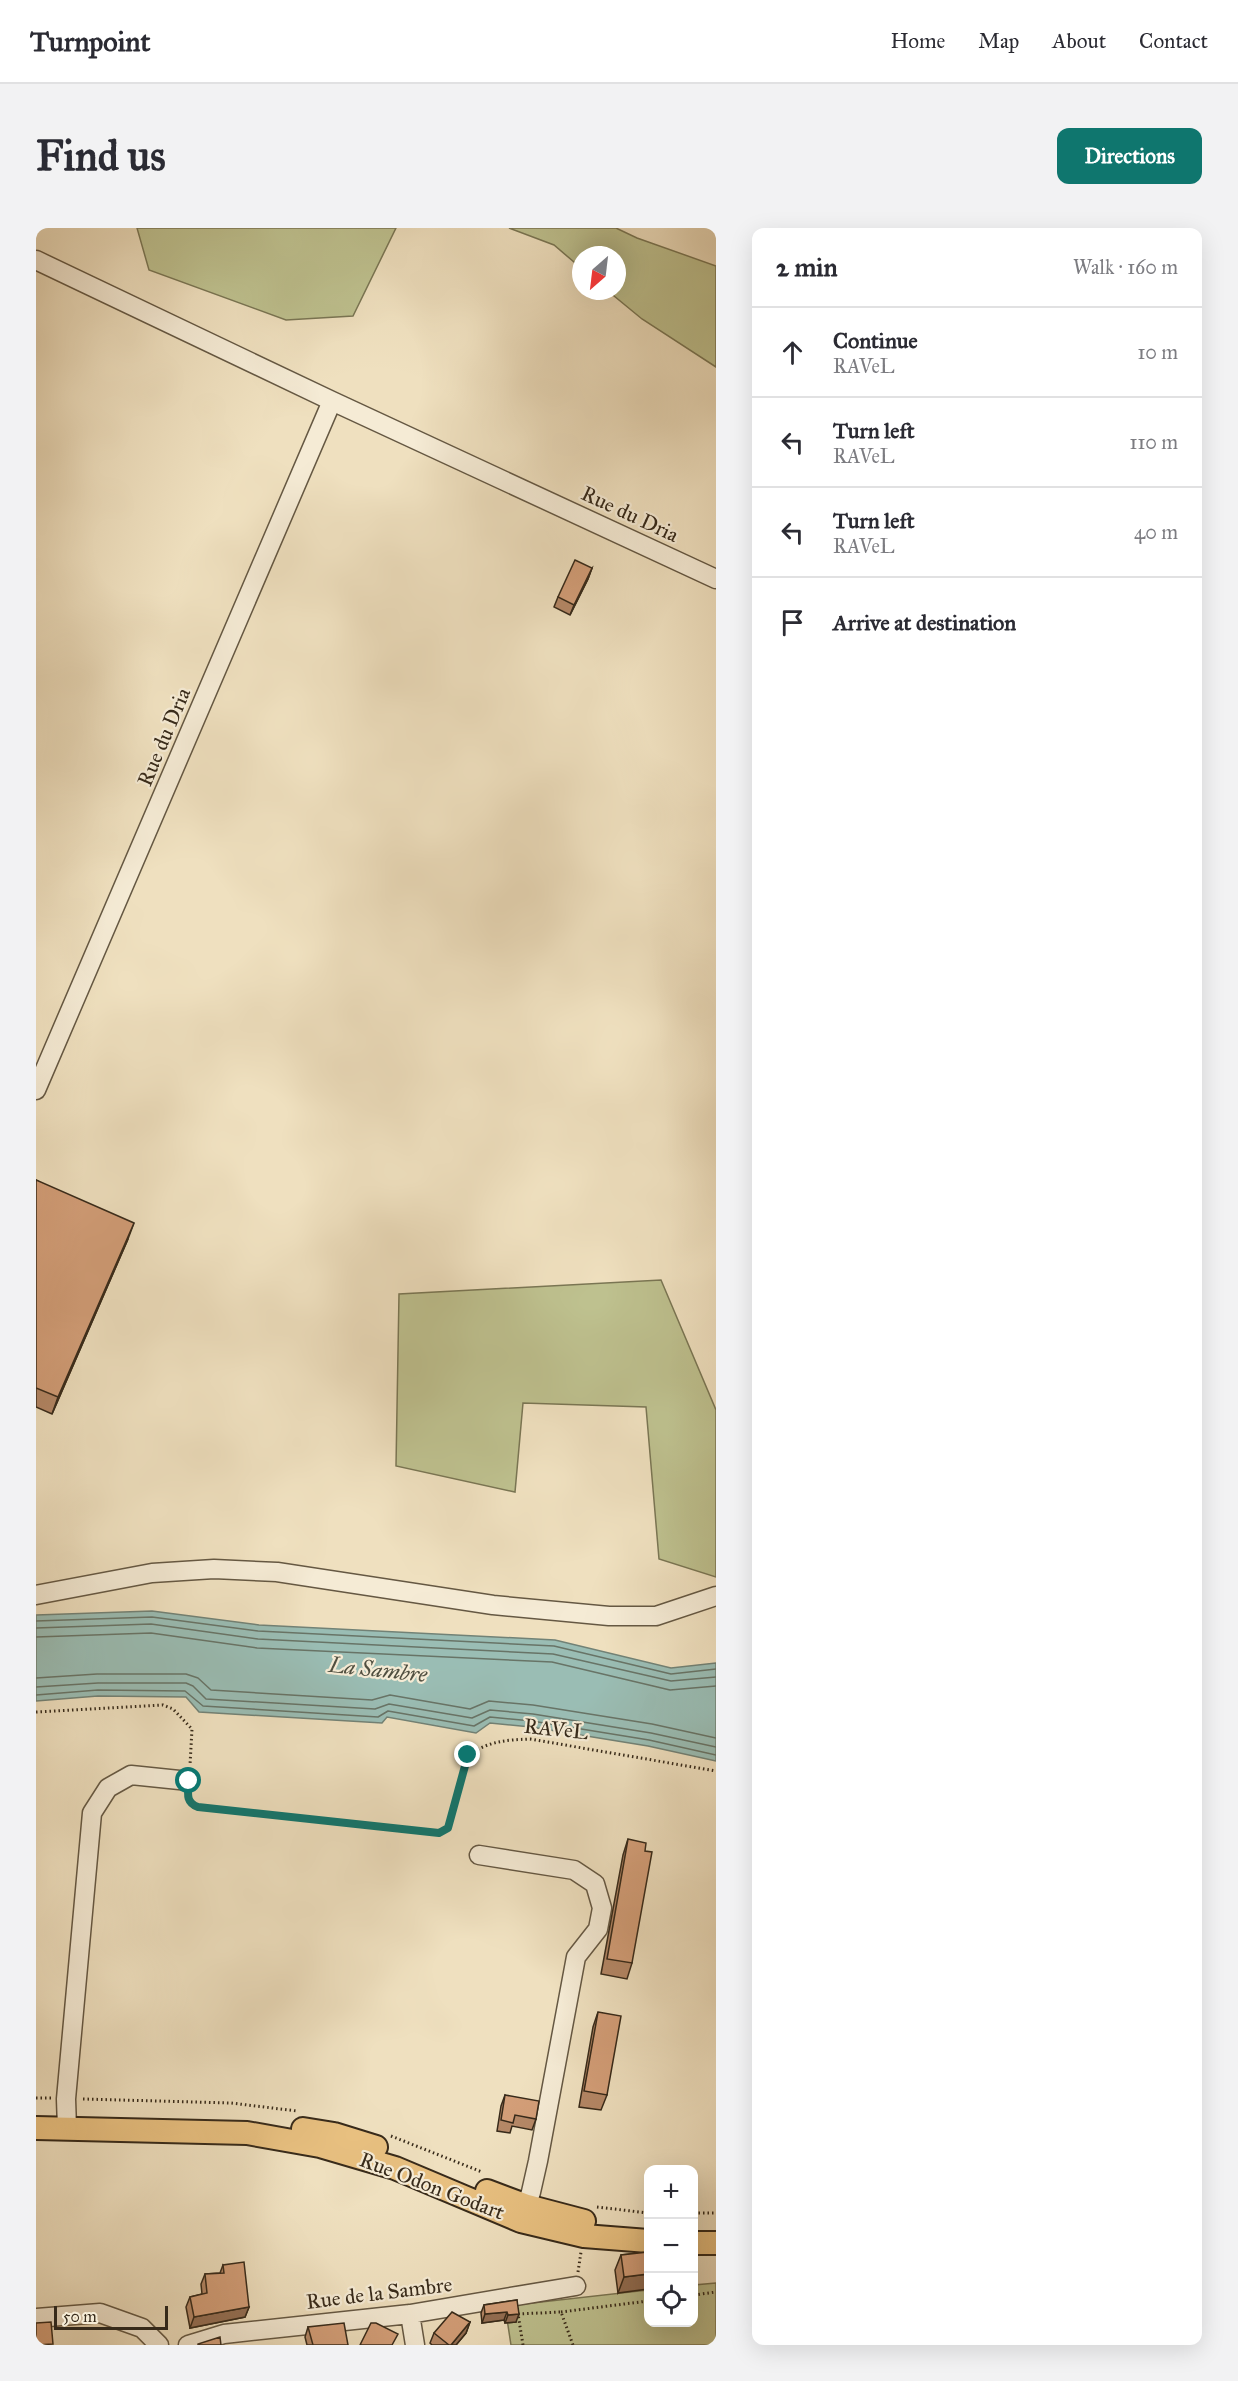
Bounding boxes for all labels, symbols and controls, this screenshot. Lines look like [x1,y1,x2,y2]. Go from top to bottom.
text: Turnpoint [30,24,150,59]
text: Home [890,28,945,54]
text: Map [978,28,1019,54]
text: About [1052,28,1106,54]
text: Contact [1139,28,1208,54]
button: Directions [1057,128,1202,184]
text: Find us [36,130,166,182]
north arrow [572,246,626,300]
text: 2 min [776,251,837,283]
text: Walk · 160 m [1073,255,1178,279]
text: Continue [833,327,918,354]
icon: ahead [776,336,809,369]
text: 10 m [1137,340,1178,364]
text: RAVeL [833,354,894,378]
text: Turn left [833,417,915,444]
icon: left [776,426,809,459]
text: 110 m [1130,430,1178,454]
text: RAVeL [833,444,894,468]
street label: Rue du Dria [577,480,683,548]
text: Turn left [833,507,915,534]
icon: left [776,516,809,549]
text: 40 m [1134,520,1178,544]
text: RAVeL [833,534,894,558]
icon: arrive [776,606,809,639]
text: Arrive at destination [833,609,1016,636]
street label: Rue du Dria [132,684,196,790]
water label: La Sambre [327,1651,429,1688]
street label: RAVeL [523,1713,590,1745]
route end [454,1741,480,1767]
route start [175,1767,201,1793]
street label: Rue Odon Godart [356,2146,509,2226]
map controls [644,2165,698,2327]
button: + [644,2165,698,2219]
button: − [644,2219,698,2273]
street label: Rue de la Sambre [304,2271,454,2315]
button: locate [644,2273,698,2327]
scale bar [54,2303,168,2330]
text: 50 m [63,2307,97,2326]

